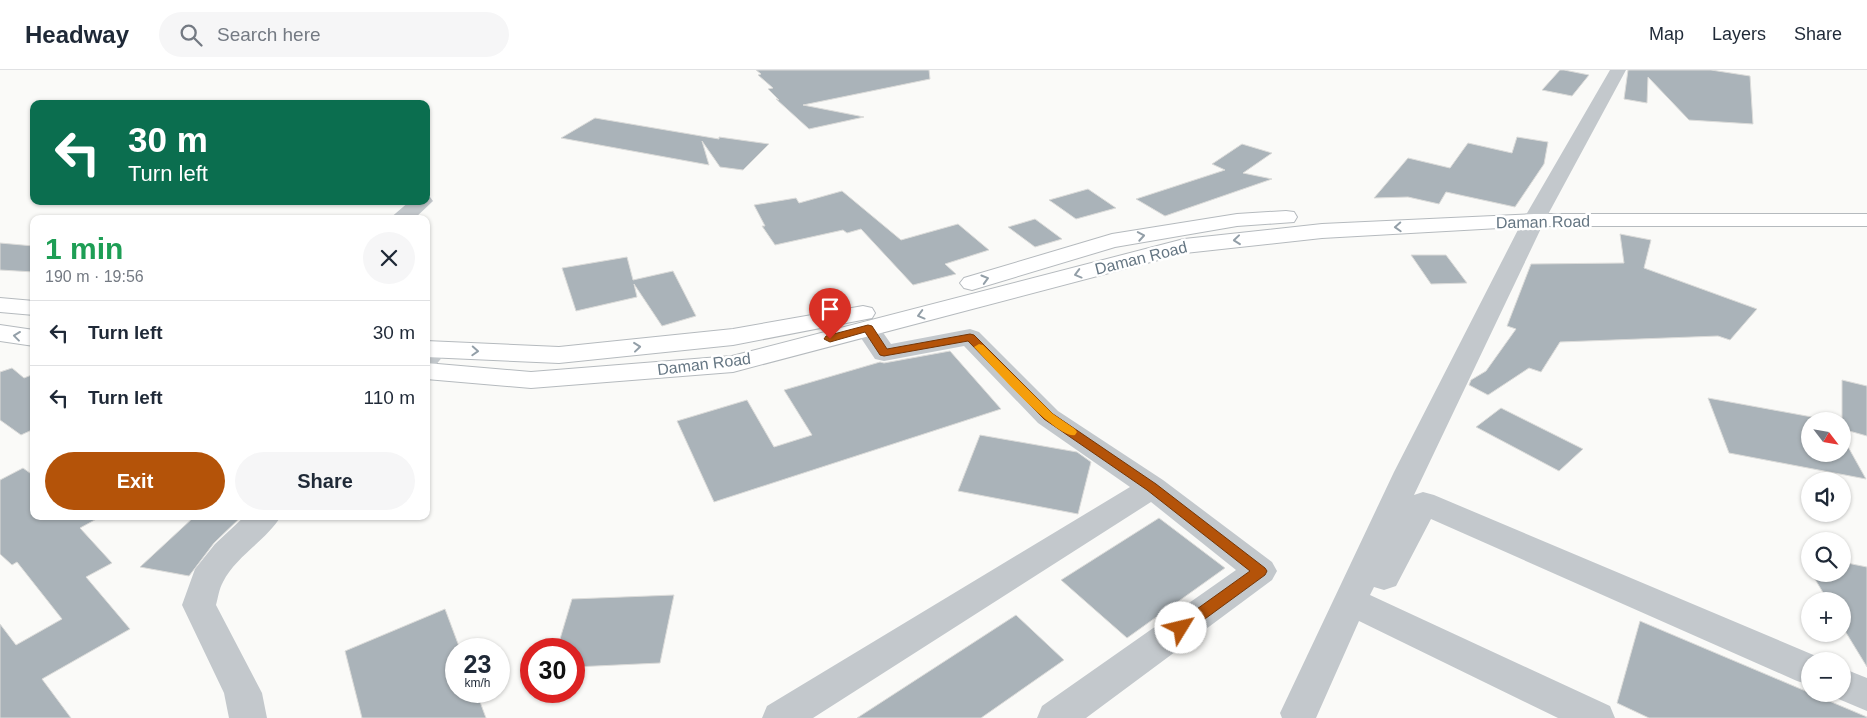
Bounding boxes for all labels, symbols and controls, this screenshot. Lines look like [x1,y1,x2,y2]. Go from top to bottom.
search box [159,12,509,57]
text: Headway [25,21,129,48]
icon: search [177,21,205,49]
text: Search here [217,24,321,45]
text: Map [1649,24,1684,44]
text: Layers [1712,24,1766,44]
text: Share [1794,24,1842,44]
icon: left [45,120,110,185]
text: 30 m [128,120,208,159]
text: Turn left [128,161,208,186]
street label: Daman Road [1496,213,1590,231]
one-way arrow [1394,222,1402,232]
text: 1 min [45,232,123,265]
button: close [363,232,415,284]
one-way arrow [1137,232,1146,242]
one-way arrow [1232,234,1240,245]
street label: Daman Road [1093,238,1189,278]
text: 190 m · 19:56 [45,268,144,285]
one-way arrow [1074,268,1082,278]
one-way arrow [980,274,988,284]
pin [809,288,851,339]
icon: arrive [816,295,844,323]
one-way arrow [916,309,925,320]
icon: left [45,319,73,347]
text: Turn left [88,322,163,343]
text: 30 m [373,322,415,343]
one-way arrow [13,331,21,341]
one-way arrow [633,342,641,353]
one-way arrow [471,346,479,357]
street label: Daman Road [656,350,752,378]
icon: left [45,384,73,412]
text: Turn left [88,387,163,408]
text: 110 m [364,387,415,408]
north arrow [1801,412,1851,462]
map controls [1801,412,1851,702]
button: Exit [45,452,225,510]
button: Share [235,452,415,510]
button: sound [1801,472,1851,522]
button: search [1801,532,1851,582]
button: + [1801,592,1851,642]
position arrow [1154,601,1206,653]
speed limit sign: 30 [520,638,585,703]
text: 23 [464,650,491,678]
button: − [1801,652,1851,702]
text: km/h [464,676,491,690]

